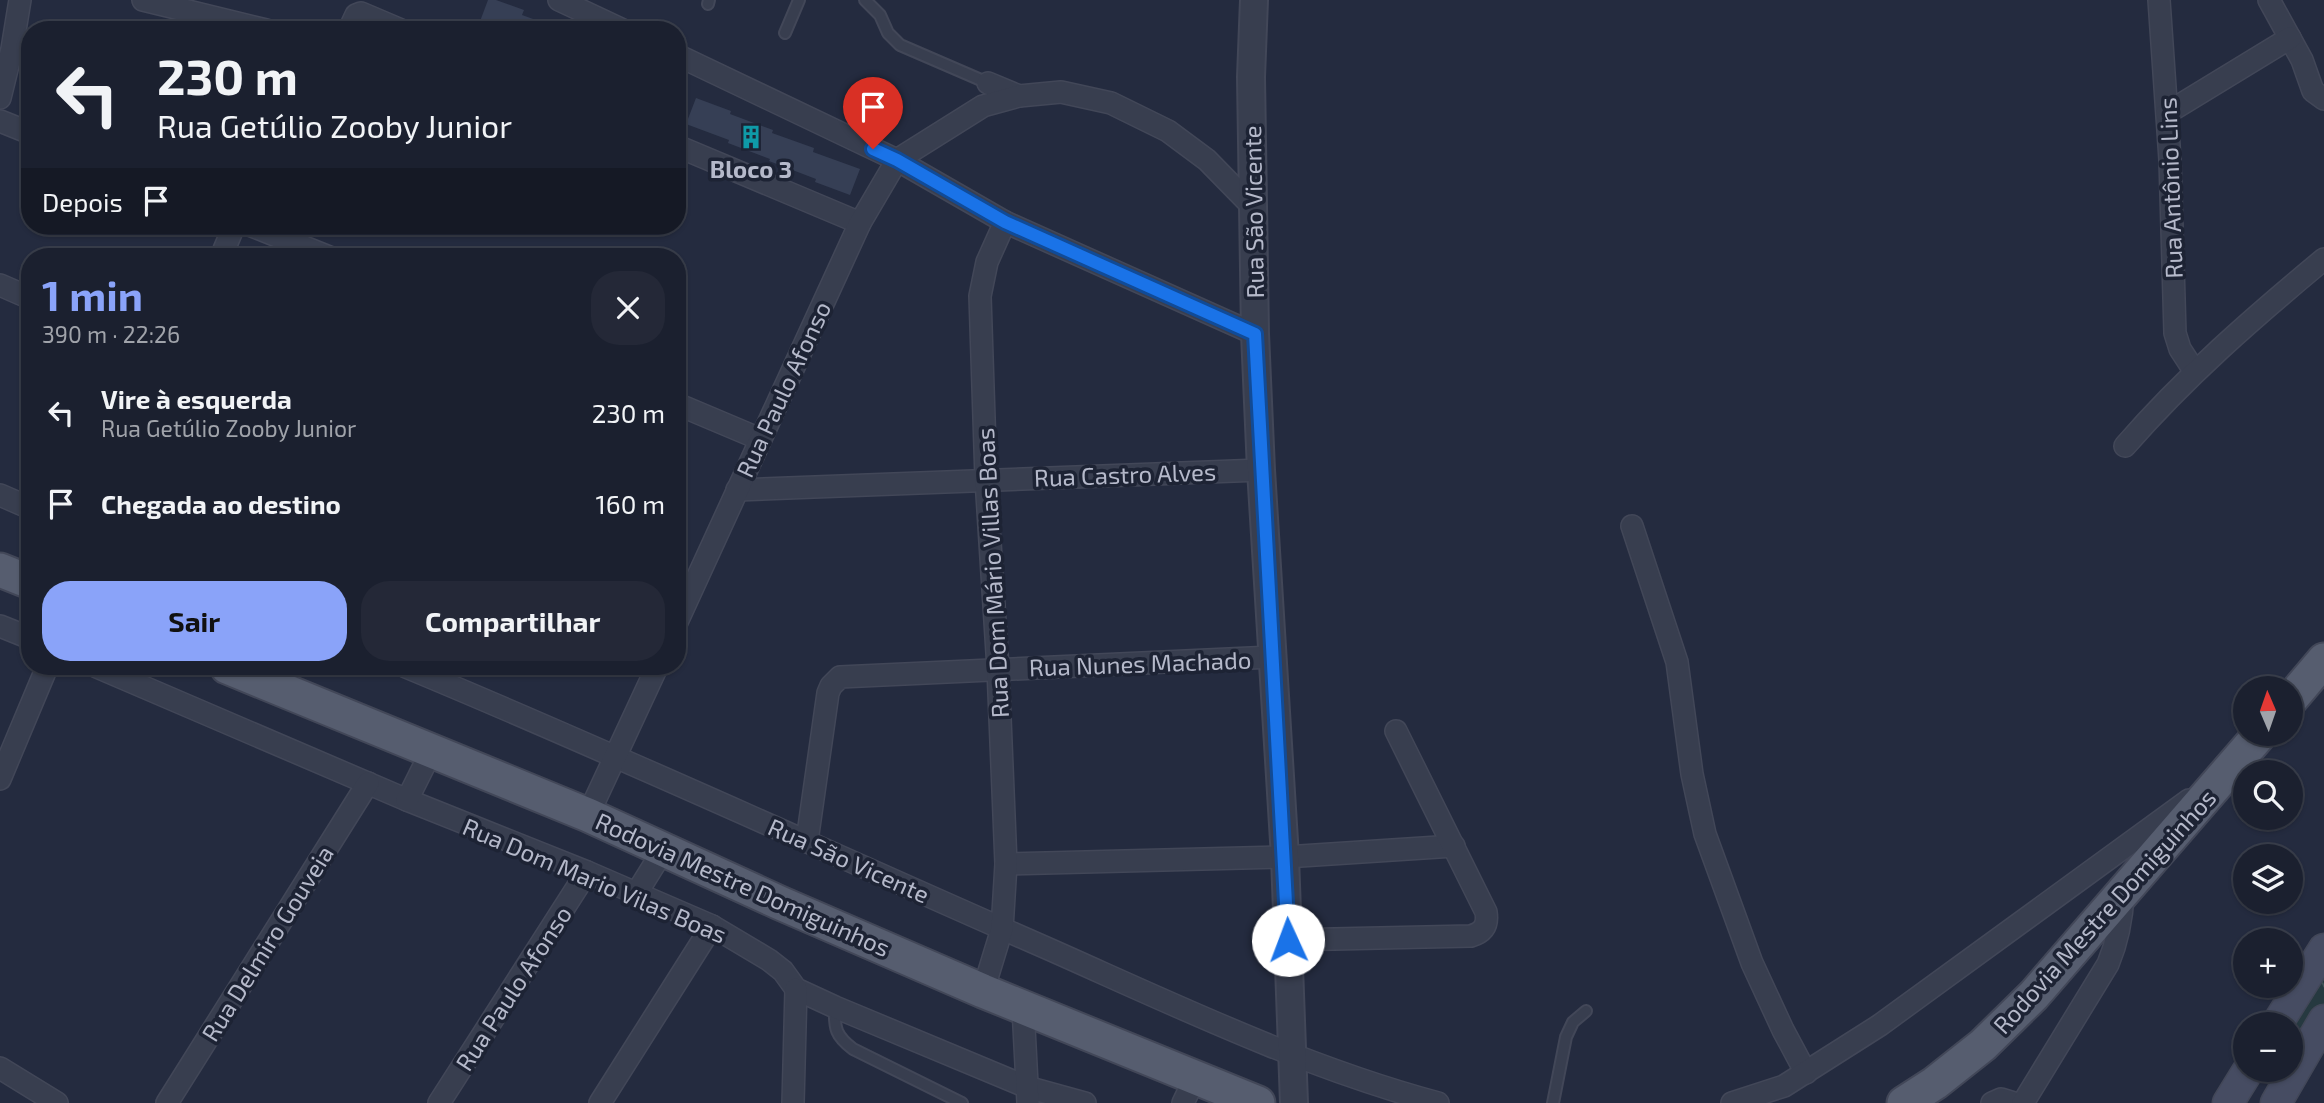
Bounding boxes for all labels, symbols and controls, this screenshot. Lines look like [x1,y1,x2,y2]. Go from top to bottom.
text: 230 m [157,46,298,105]
icon: left [42,49,133,140]
pin [843,77,903,149]
icon: arrive [854,88,892,126]
street label: Rua Antônio Lins [2152,97,2188,279]
text: Rua Getúlio Zooby Junior [157,106,512,144]
building icon: Bloco 3 [737,123,765,151]
street label: Rua São Vicente [1237,125,1269,299]
place label: Bloco 3 [710,154,792,183]
icon: arrive [137,182,175,220]
text: Depois [42,186,123,217]
text: 1 min [42,269,143,319]
button: close [591,271,665,345]
street label: Rua Paulo Afonso [730,297,836,481]
text: 390 m · 22:26 [42,320,180,348]
text: Vire à esquerda [101,383,292,414]
icon: left [42,394,80,432]
text: 230 m [592,397,665,428]
text: Rua Getúlio Zooby Junior [101,414,356,442]
street label: Rua Dom Mário Villas Boas [970,427,1014,719]
street label: Rua Castro Alves [1033,456,1217,492]
icon: arrive [42,485,80,523]
text: Chegada ao destino [101,488,341,519]
text: 160 m [596,488,665,519]
button: Sair [42,581,347,661]
button: Compartilhar [361,581,665,661]
street label: Rua Nunes Machado [1028,645,1252,681]
north arrow [2233,676,2303,746]
map controls [2233,676,2303,1082]
button: search [2233,760,2303,830]
street label: Rodovia Mestre Domiguinhos [1987,783,2221,1039]
street label: Rodovia Mestre Domiguinhos [591,806,895,962]
street label: Rua Dom Mario Vilas Boas [459,811,731,949]
street label: Rua São Vicente [764,812,934,908]
street label: Rua Delmiro Gouveia [195,840,339,1046]
button: layers [2233,844,2303,914]
street label: Rua Paulo Afonso [449,900,577,1076]
position arrow [1251,903,1325,977]
button: + [2233,928,2303,998]
button: − [2233,1012,2303,1082]

